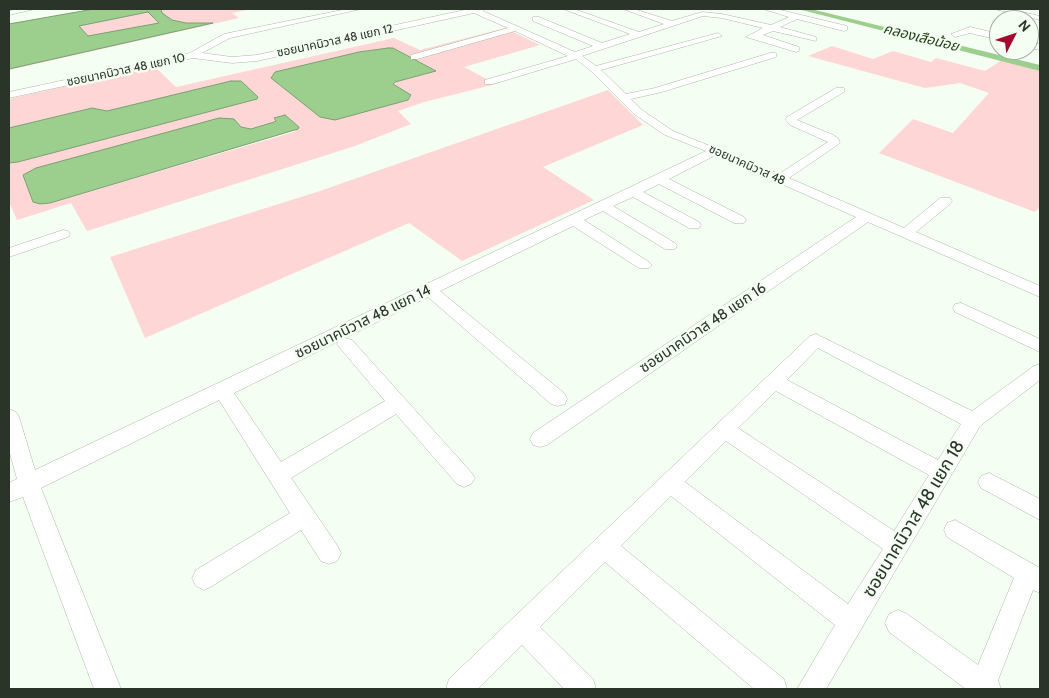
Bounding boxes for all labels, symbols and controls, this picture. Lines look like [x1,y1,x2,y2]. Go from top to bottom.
north arrow [989,10,1039,60]
text: N [1015,16,1035,35]
water label: คลองเสือน้อย [882,21,960,55]
street label: ซอยนาคนิวาส 48 แยก 12 [276,22,394,60]
street label: ซอยนาคนิวาส 48 แยก 10 [65,50,187,90]
street label: ซอยนาคนิวาส 48 [707,142,787,188]
street label: ซอยนาคนิวาส 48 แยก 16 [636,279,770,377]
street label: ซอยนาคนิวาส 48 แยก 14 [292,281,434,363]
street label: ซอยนาคนิวาส 48 แยก 18 [859,437,969,601]

